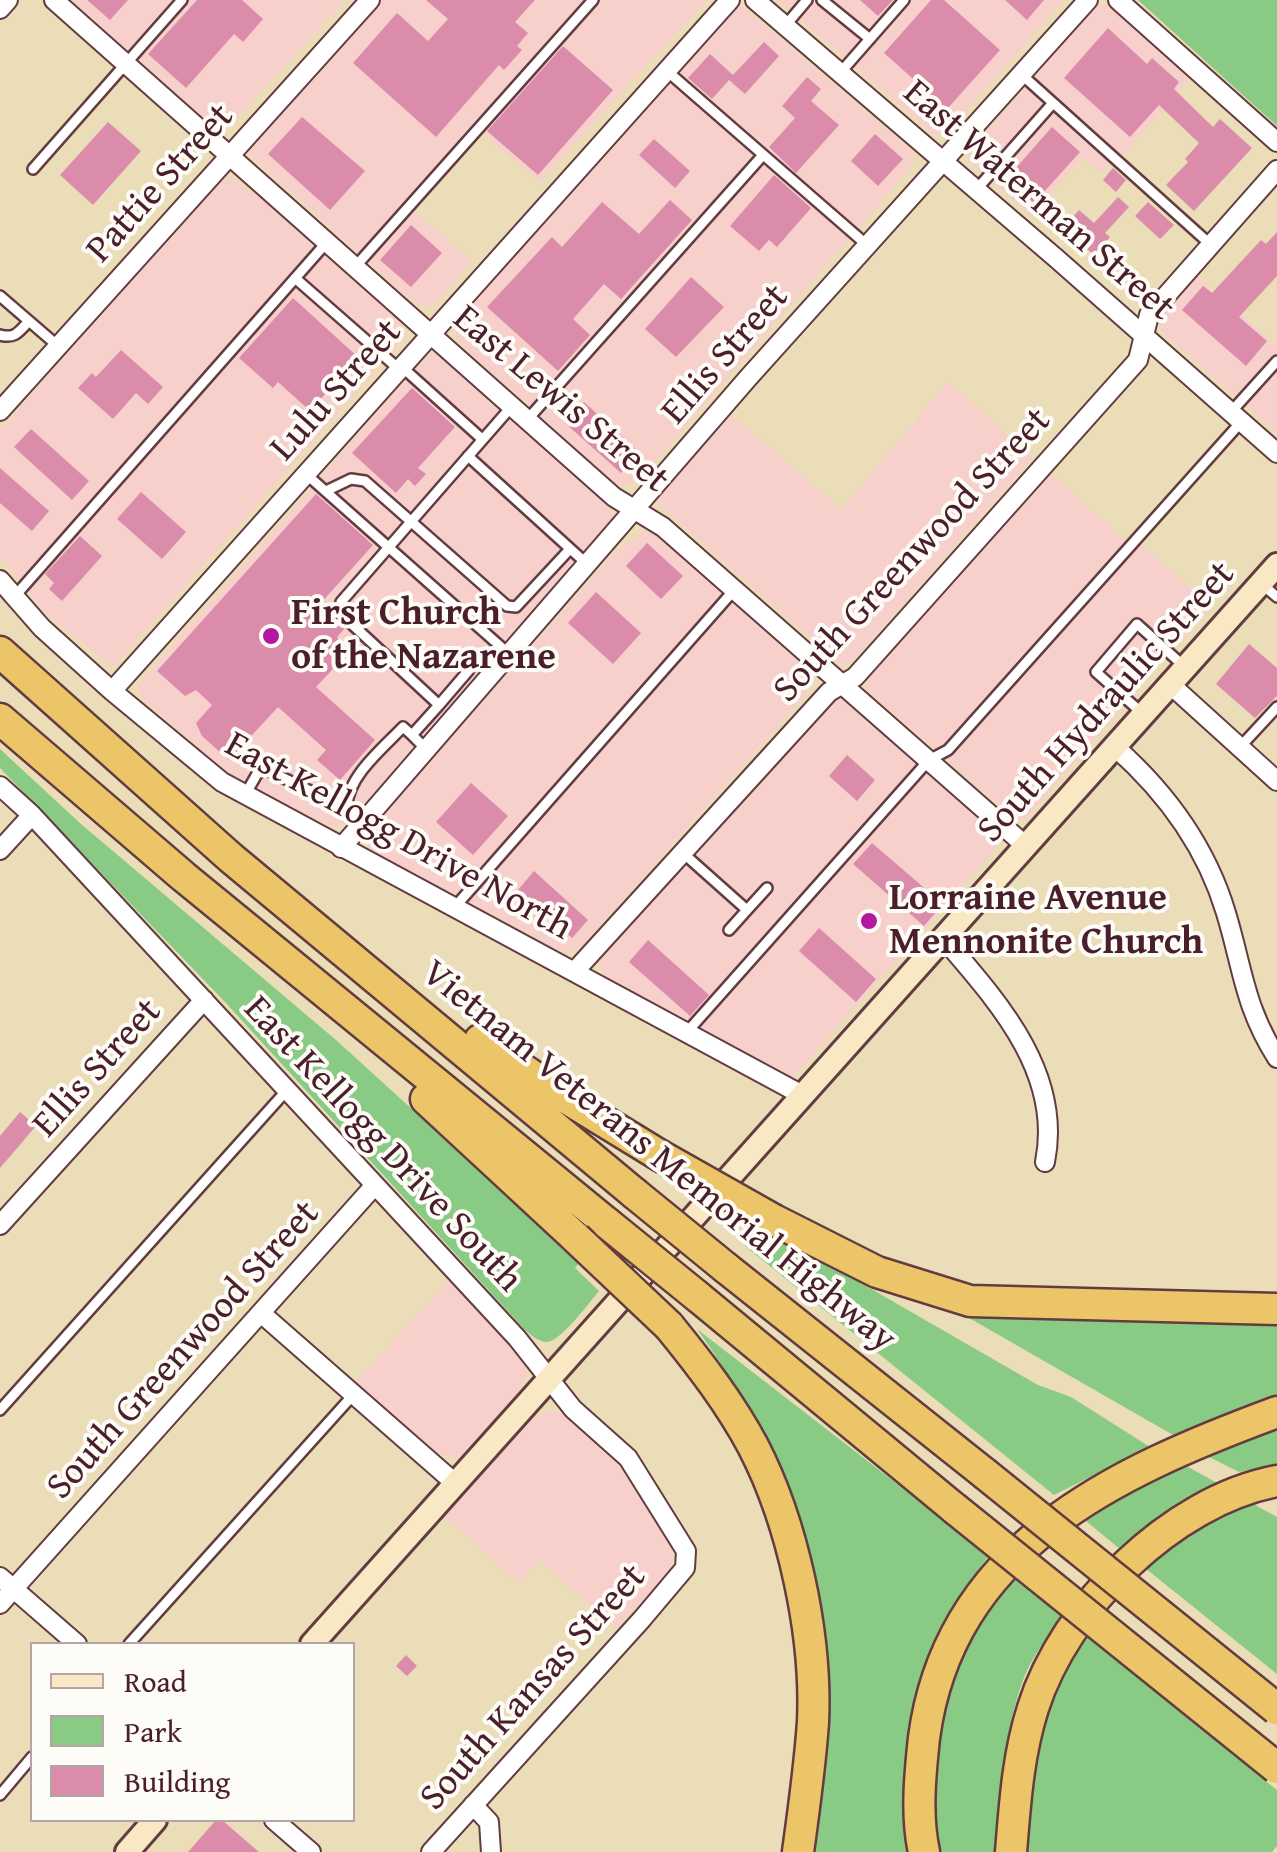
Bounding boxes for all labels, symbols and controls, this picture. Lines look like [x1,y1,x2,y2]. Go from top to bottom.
street label: East Waterman Street [893,71,1183,331]
street label: Pattie Street [78,95,244,273]
street label: Ellis Street [653,276,799,434]
street label: East Lewis Street [443,297,677,503]
street label: Lulu Street [262,311,412,471]
street label: South Greenwood Street [765,399,1061,713]
street label: South Hydraulic Street [969,553,1245,853]
place label: First Church of the Nazarene [291,591,556,680]
marker: First Church of the Nazarene [260,625,282,647]
street label: East Kellogg Drive North [217,723,579,951]
place label: Lorraine Avenue Mennonite Church [889,876,1203,966]
marker: Lorraine Avenue Mennonite Church [858,910,880,932]
street label: Vietnam Veterans Memorial Highway [412,951,904,1363]
street label: East Kellogg Drive South [233,988,531,1302]
street label: Ellis Street [24,990,172,1148]
street label: South Greenwood Street [38,1192,330,1510]
street label: South Kansas Street [411,1555,657,1821]
legend [30,1642,355,1822]
text: Road [124,1659,187,1703]
text: Park [124,1709,182,1753]
text: Building [124,1759,230,1803]

